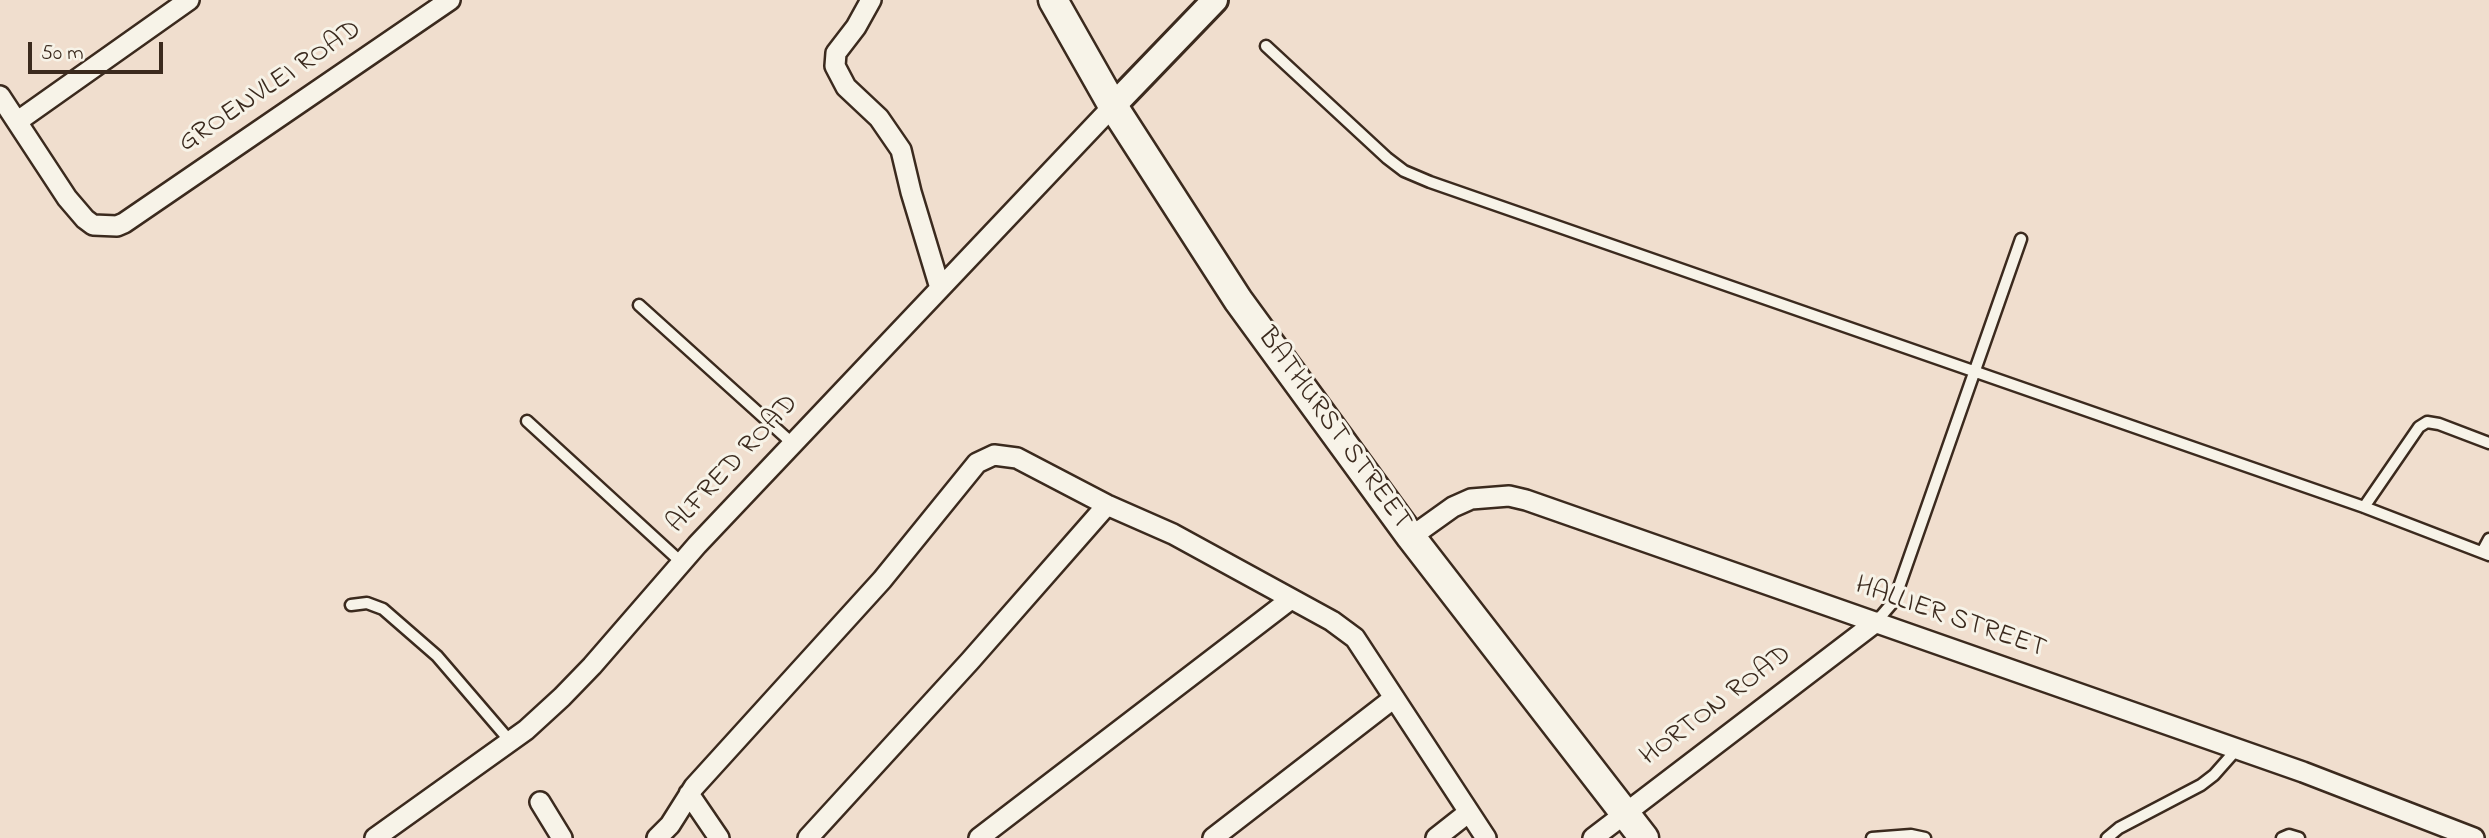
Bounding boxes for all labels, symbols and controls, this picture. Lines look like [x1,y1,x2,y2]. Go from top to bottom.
street label: GROENVLEI ROAD [173,14,369,162]
scale bar [32,28,166,72]
text: 50 m [41,39,84,69]
street label: BATHURST STREET [1248,322,1418,538]
street label: ALFRED ROAD [661,389,807,541]
street label: HALLIER STREET [1850,571,2050,667]
street label: HORTON ROAD [1635,639,1799,775]

